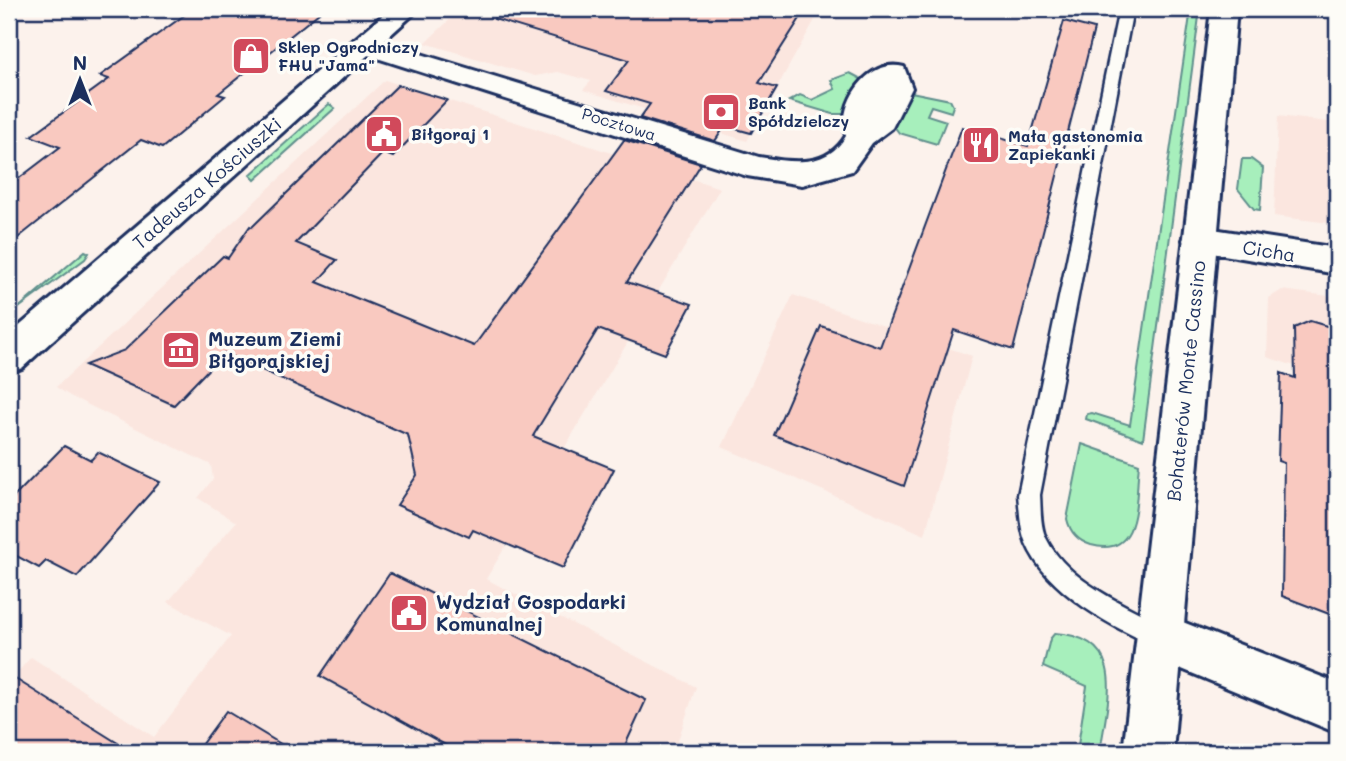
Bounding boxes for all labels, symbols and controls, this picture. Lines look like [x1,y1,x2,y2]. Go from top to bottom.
shop icon: Sklep Ogrodniczy FHU "Jama" [230,35,272,77]
place label: Sklep Ogrodniczy FHU "Jama" [278,36,419,75]
north arrow [46,46,116,116]
text: N [73,50,87,75]
bank icon: Bank Spółdzielczy [700,91,742,133]
place label: Bank Spółdzielczy [748,92,850,131]
street label: Pocztowa [580,102,659,145]
street label: Tadeusza Kościuszki [127,111,286,254]
public building icon: Biłgoraj 1 [363,113,405,155]
place label: Biłgoraj 1 [411,123,489,144]
restaurant icon: Mała gastonomia Zapiekanki [960,124,1002,166]
place label: Mała gastonomia Zapiekanki [1008,125,1143,164]
street label: Cicha [1241,234,1297,267]
street label: Bohaterów Monte Cassino [1160,259,1211,503]
place label: Muzeum Ziemi Biłgorajskiej [208,326,342,373]
museum icon: Muzeum Ziemi Biłgorajskiej [160,329,202,371]
place label: Wydział Gospodarki Komunalnej [436,589,627,636]
public building icon: Wydział Gospodarki Komunalnej [388,592,430,634]

